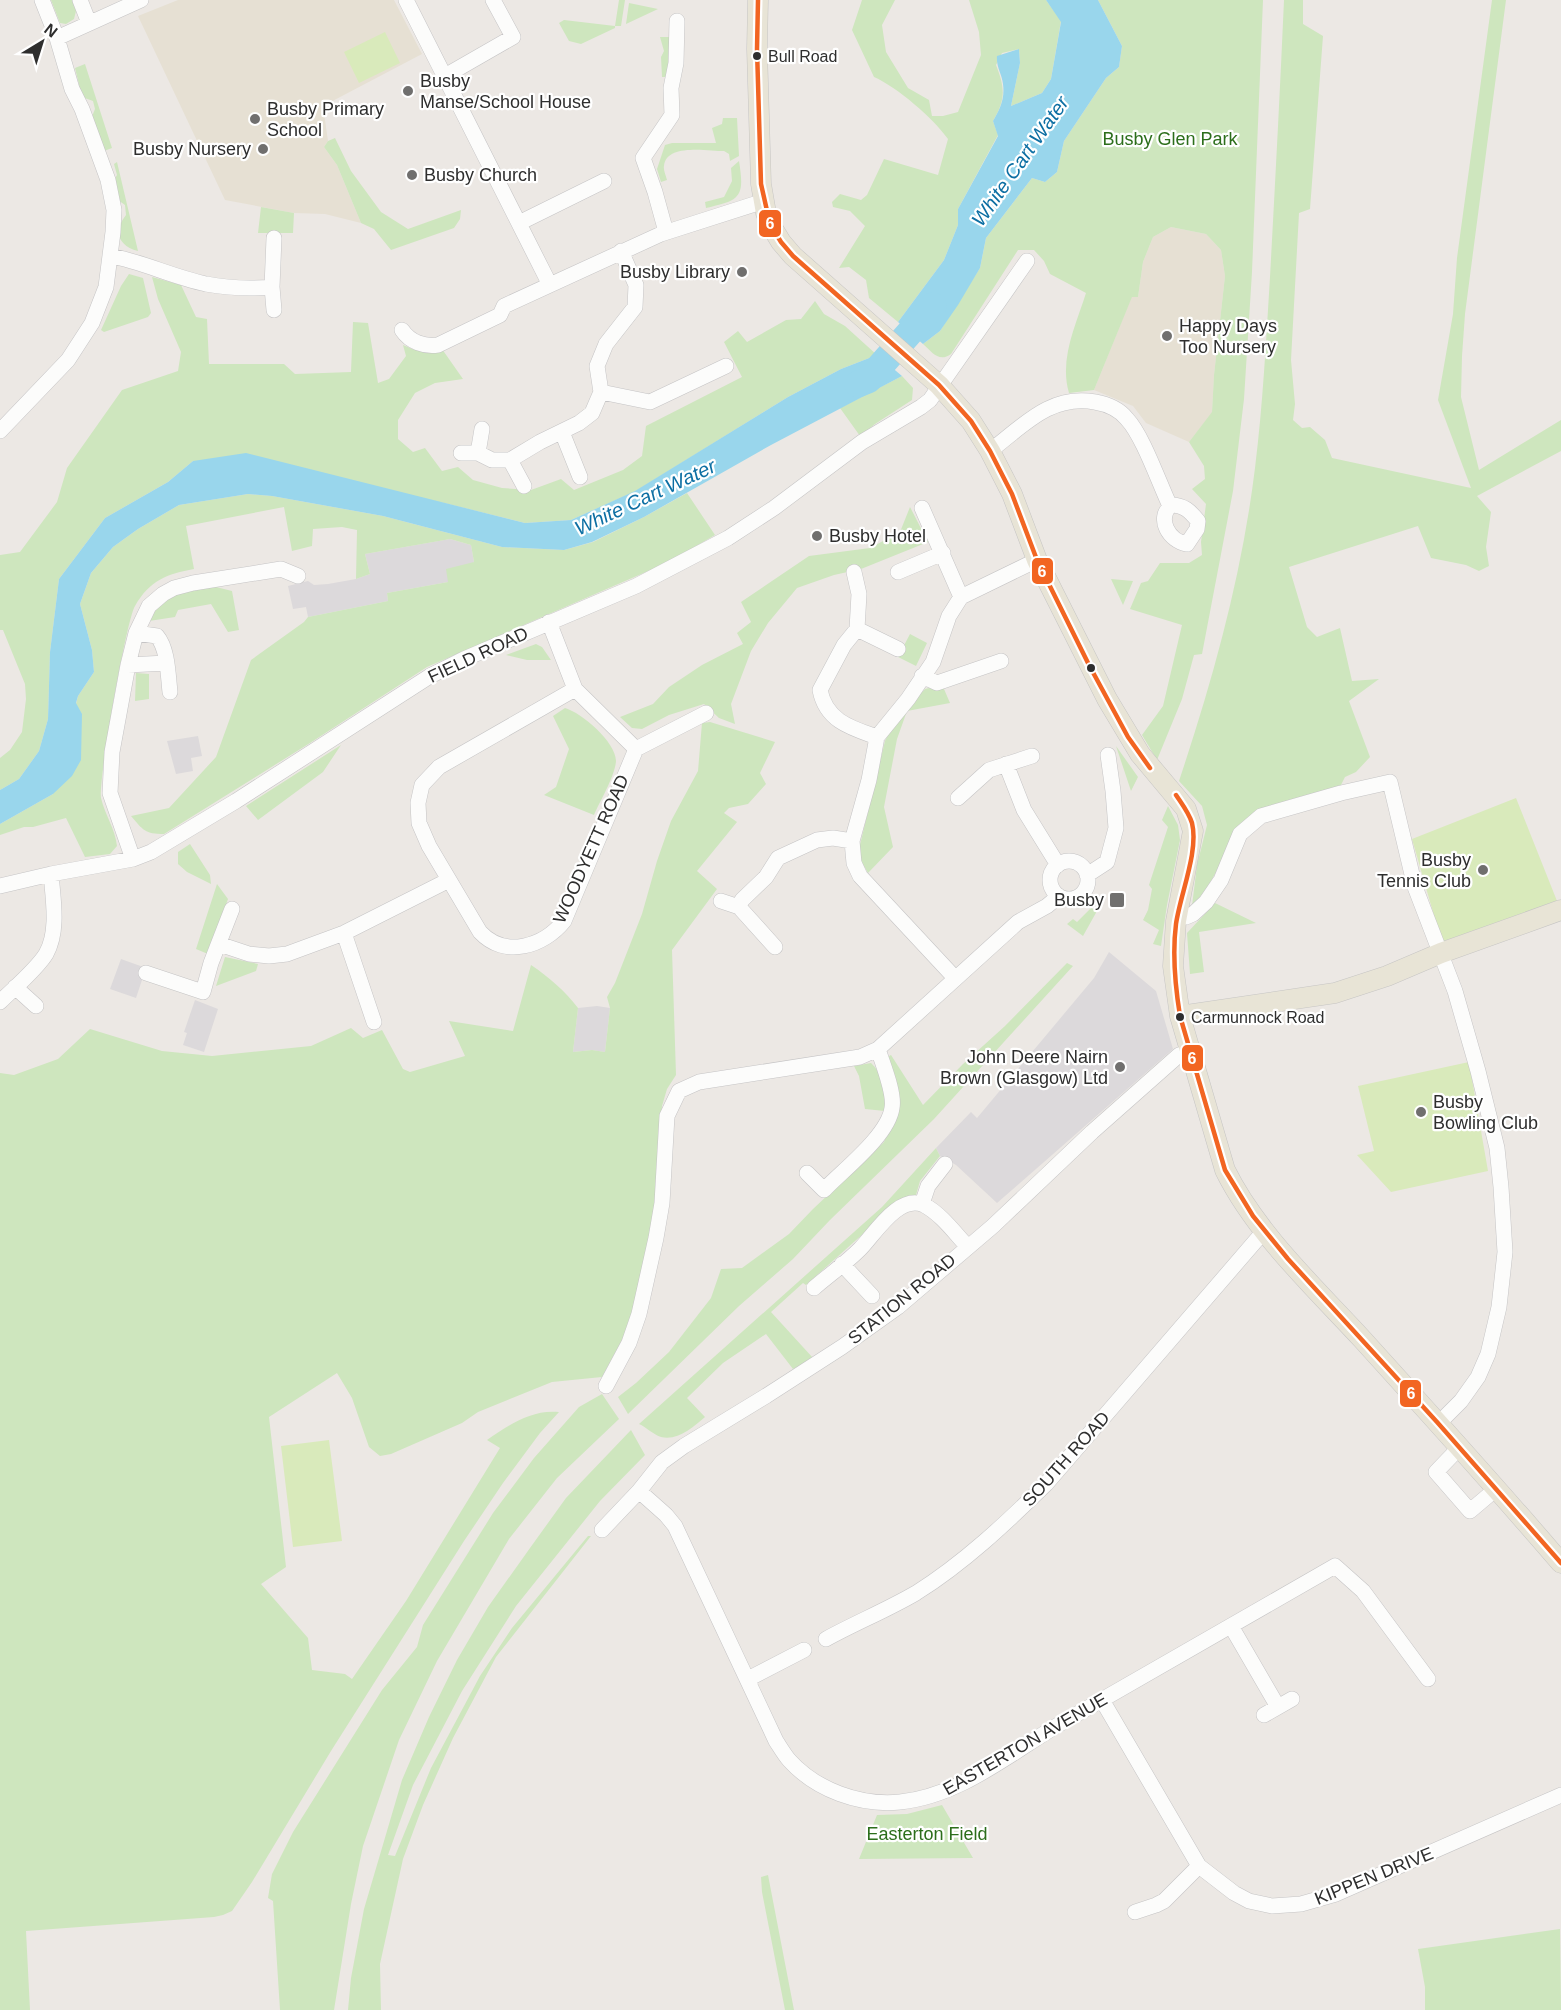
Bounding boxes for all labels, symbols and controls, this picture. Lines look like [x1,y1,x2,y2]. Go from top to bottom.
north arrow [12,12,72,72]
text: N [41,20,61,41]
place label: Bull Road [768,48,837,65]
marker: Bull Road [751,50,763,62]
place label: Busby Manse/School House [420,71,591,112]
marker: Busby Manse/School House [401,84,415,98]
water label: White Cart Water [967,91,1074,230]
place label: Busby Primary School [267,99,384,140]
marker: Busby Primary School [248,112,262,126]
park label: Busby Glen Park [1102,129,1239,149]
place label: Busby Nursery [133,139,251,159]
marker: Busby Nursery [256,142,270,156]
place label: Busby Church [424,165,537,185]
marker: Busby Church [405,168,419,182]
line badge: 6 [758,209,782,238]
text: 6 [766,215,775,232]
place label: Busby Library [620,262,730,282]
marker: Busby Library [735,265,749,279]
place label: Happy Days Too Nursery [1179,316,1277,357]
marker: Happy Days Too Nursery [1160,329,1174,343]
water label: White Cart Water [571,454,720,539]
place label: Busby Hotel [829,526,926,546]
marker: Busby Hotel [810,529,824,543]
line badge: 6 [1031,557,1054,585]
text: 6 [1038,563,1047,580]
street label: FIELD ROAD [425,623,531,687]
unlabelled marker [1085,662,1097,674]
street label: WOODYETT ROAD [549,772,633,926]
place label: Busby Tennis Club [1377,850,1471,891]
marker: Busby Tennis Club [1476,863,1490,877]
place label: Busby [1054,890,1104,910]
marker: Busby [1108,891,1126,909]
place label: Carmunnock Road [1191,1009,1324,1026]
marker: Carmunnock Road [1174,1011,1186,1023]
line badge: 6 [1181,1044,1204,1072]
place label: John Deere Nairn Brown (Glasgow) Ltd [940,1047,1108,1088]
text: 6 [1188,1050,1197,1067]
marker: John Deere Nairn Brown (Glasgow) Ltd [1113,1060,1127,1074]
place label: Busby Bowling Club [1433,1092,1538,1133]
marker: Busby Bowling Club [1414,1105,1428,1119]
street label: STATION ROAD [844,1250,960,1348]
line badge: 6 [1399,1379,1422,1408]
text: 6 [1407,1385,1416,1402]
street label: SOUTH ROAD [1018,1408,1114,1510]
street label: EASTERTON AVENUE [939,1689,1111,1799]
park label: Easterton Field [866,1824,988,1844]
street label: KIPPEN DRIVE [1312,1843,1436,1909]

